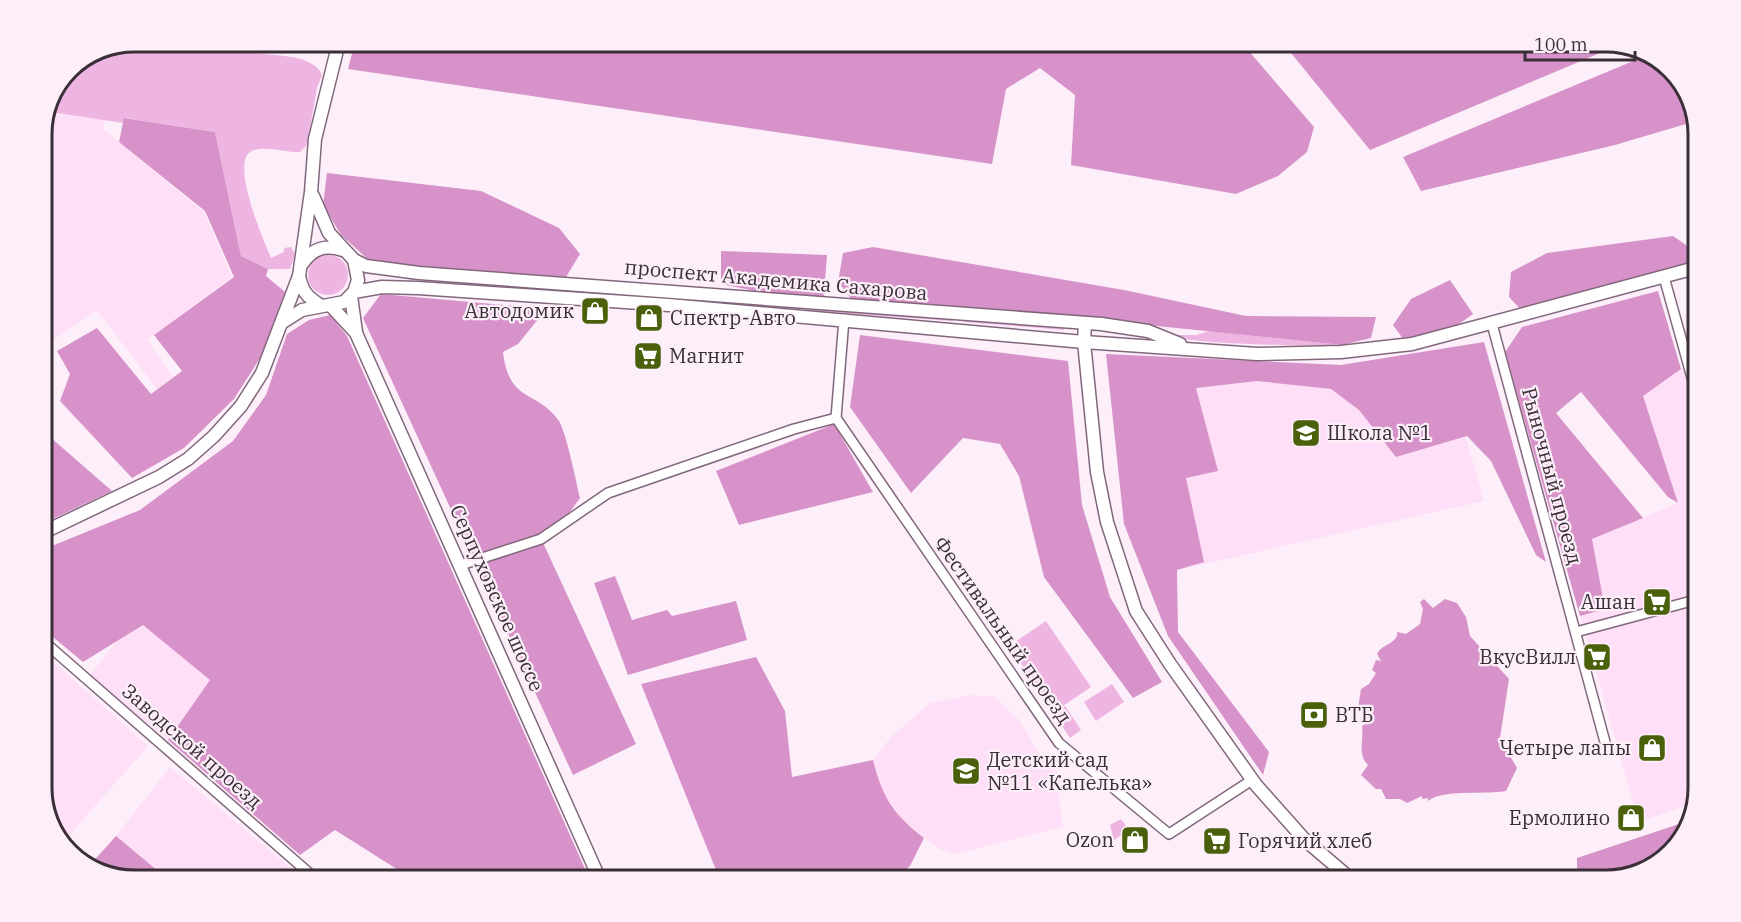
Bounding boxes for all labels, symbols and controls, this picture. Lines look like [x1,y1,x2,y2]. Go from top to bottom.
scale bar [1525,24,1634,62]
text: 100 m [1534,33,1588,56]
street label: проспект Академика Сахарова [623,253,929,306]
shop icon: Автодомик [579,295,611,327]
place label: Автодомик [465,297,574,324]
shop icon: Спектр-Авто [633,302,665,334]
place label: Спектр-Авто [670,304,796,331]
supermarket icon: Магнит [632,340,664,372]
place label: Магнит [669,342,744,369]
street label: Рыночный проезд [1516,384,1589,567]
school or university icon: Школа №1 [1290,417,1322,449]
place label: Школа №1 [1327,419,1432,446]
street label: Серпуховское шоссе [444,500,551,695]
street label: Фестивальный проезд [928,530,1079,729]
supermarket icon: Ашан [1641,586,1673,618]
place label: Ашан [1581,588,1636,615]
supermarket icon: ВкусВилл [1581,641,1613,673]
place label: ВкусВилл [1479,643,1576,670]
street label: Заводской проезд [116,677,268,814]
bank icon: ВТБ [1298,699,1330,731]
place label: ВТБ [1335,701,1373,728]
shop icon: Четыре лапы [1636,732,1668,764]
place label: Четыре лапы [1499,734,1631,761]
place label: Детский сад №11 «Капелька» [987,746,1152,796]
school or university icon: Детский сад №11 «Капелька» [950,755,982,787]
shop icon: Ермолино [1615,802,1647,834]
place label: Ермолино [1509,804,1610,831]
shop icon: Ozon [1119,824,1151,856]
supermarket icon: Горячий хлеб [1201,825,1233,857]
place label: Ozon [1066,826,1114,853]
place label: Горячий хлеб [1238,827,1372,854]

